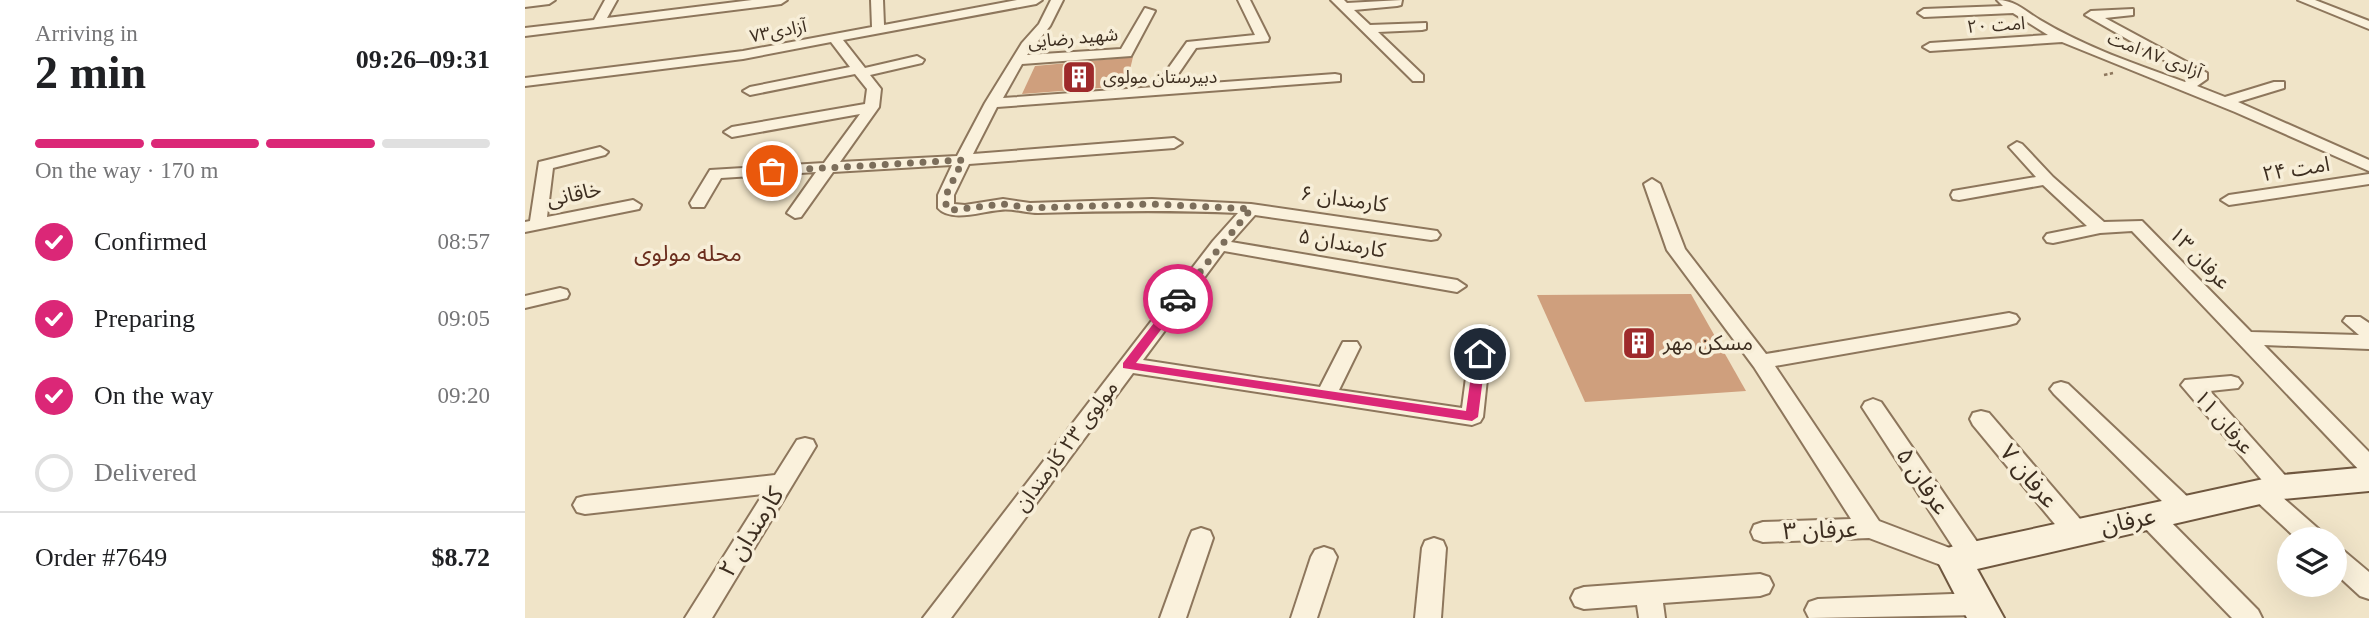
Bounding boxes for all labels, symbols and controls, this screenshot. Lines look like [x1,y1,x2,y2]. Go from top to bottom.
street label: امت ۲۰ [1966,13,2026,37]
street label: آزادی۷۳ [748,16,809,47]
text: Arriving in [35,21,138,46]
street label: شهید رضایی [1027,24,1119,53]
street label: آزادی ۸۷ امت [2104,28,2206,83]
text: 09:26–09:31 [356,45,490,74]
text: 2 min [35,47,146,98]
building icon: دبیرستان مولوی [1060,58,1098,96]
place label: دبیرستان مولوی [1103,67,1217,88]
pin [742,141,802,201]
icon: bag [753,152,791,190]
street label: امت ۲۴ [2260,152,2332,186]
text: On the way · 170 m [35,158,218,183]
street label: خاقانی [545,177,603,211]
street label: کارمندان ۶ [1299,181,1389,217]
street label: عرفان ۱۳ [2164,222,2236,294]
icon: check [35,223,73,261]
street label: کارمندان ۵ [1297,224,1388,262]
text: Confirmed [94,227,207,256]
text: 08:57 [438,229,490,254]
district label: محله مولوی [634,241,742,267]
courier [1143,264,1213,334]
icon: car [1159,280,1197,318]
icon: check [35,300,73,338]
text: Preparing [94,304,195,333]
text: 09:05 [438,306,490,331]
pin [1450,324,1510,384]
building icon: مسکن مهر [1620,324,1658,362]
place label: مسکن مهر [1662,331,1753,355]
icon: home [1461,335,1499,373]
street label: مولوی ۲۳ کارمندان [1009,376,1123,516]
icon: check [35,377,73,415]
text: On the way [94,381,214,410]
text: 09:20 [438,383,490,408]
street label: عرفان ۱۱ [2190,385,2258,459]
street label: عرفان ۷ [1994,439,2063,514]
street label: عرفان ۵ [1890,443,1955,520]
text: Delivered [94,458,197,487]
street label: کارمندان ۲ [713,482,790,582]
street label: عرفان [2098,503,2158,540]
street label: عرفان ۳ [1782,516,1858,545]
map controls [2277,527,2347,597]
button: layers [2277,527,2347,597]
text: Order #7649 [35,543,167,572]
text: $8.72 [432,543,490,572]

